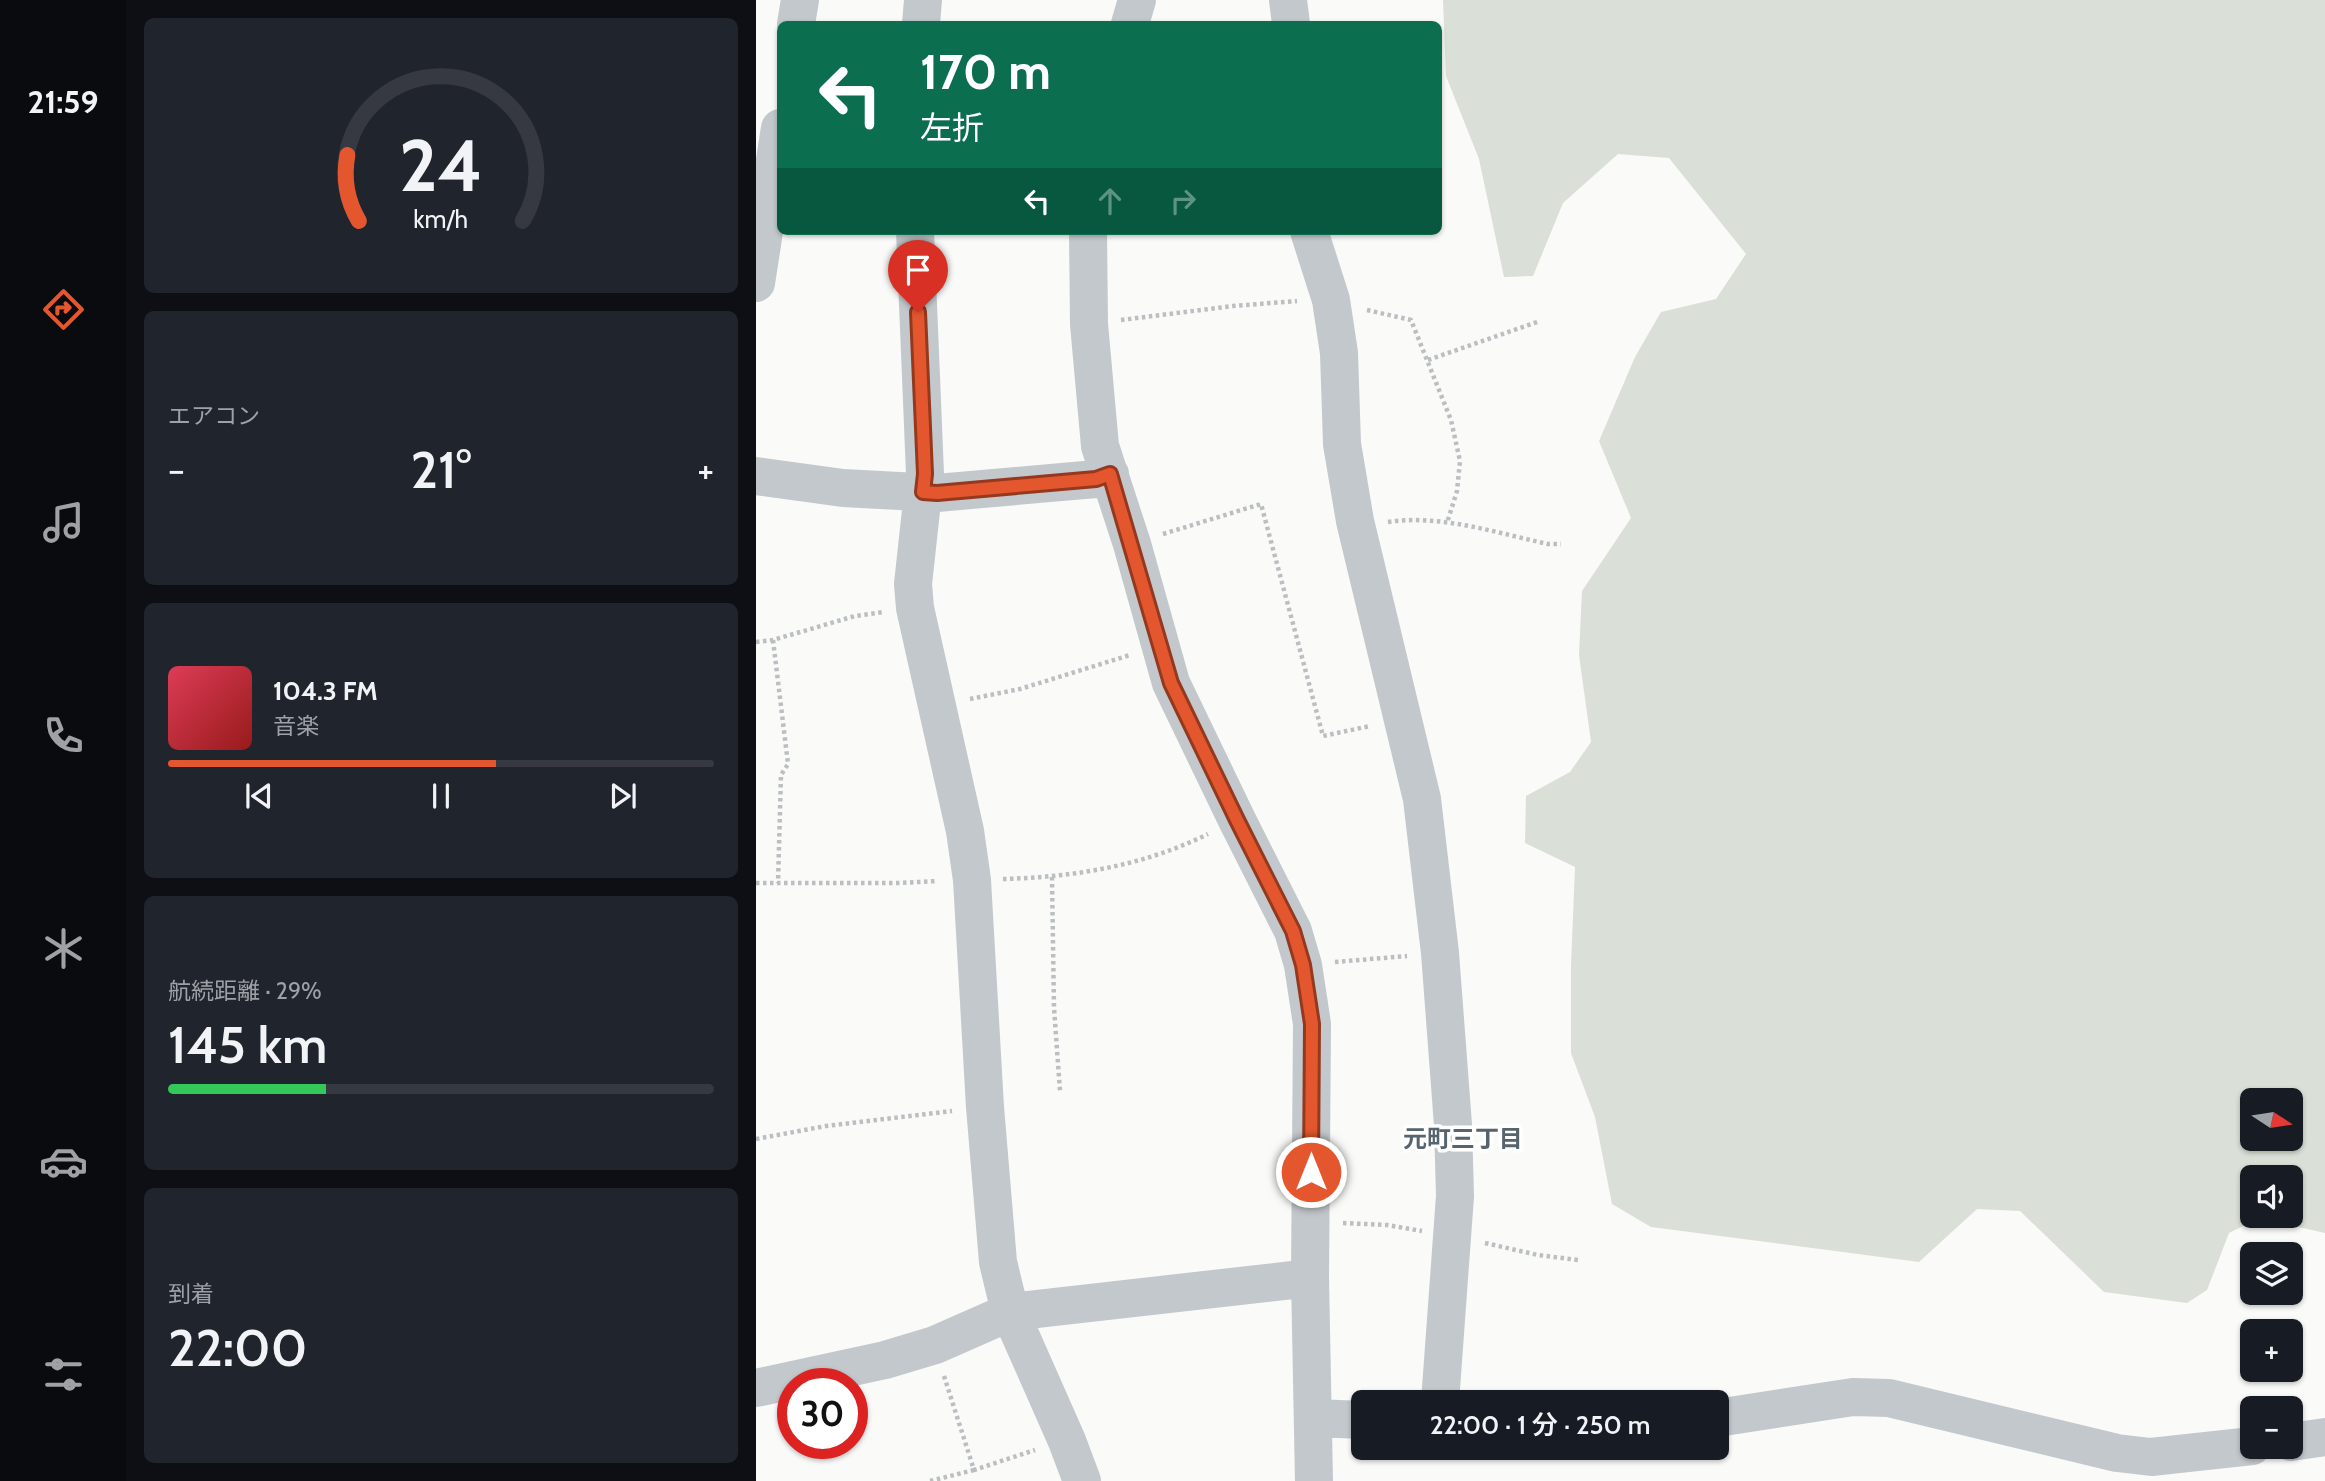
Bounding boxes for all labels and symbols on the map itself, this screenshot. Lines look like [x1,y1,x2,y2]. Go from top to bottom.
pin [888,240,948,312]
north arrow [2240,1088,2303,1152]
district label: 元町三丁目 [1403,1124,1523,1153]
position arrow [1274,1135,1348,1209]
speed limit sign: 30 [777,1368,868,1459]

